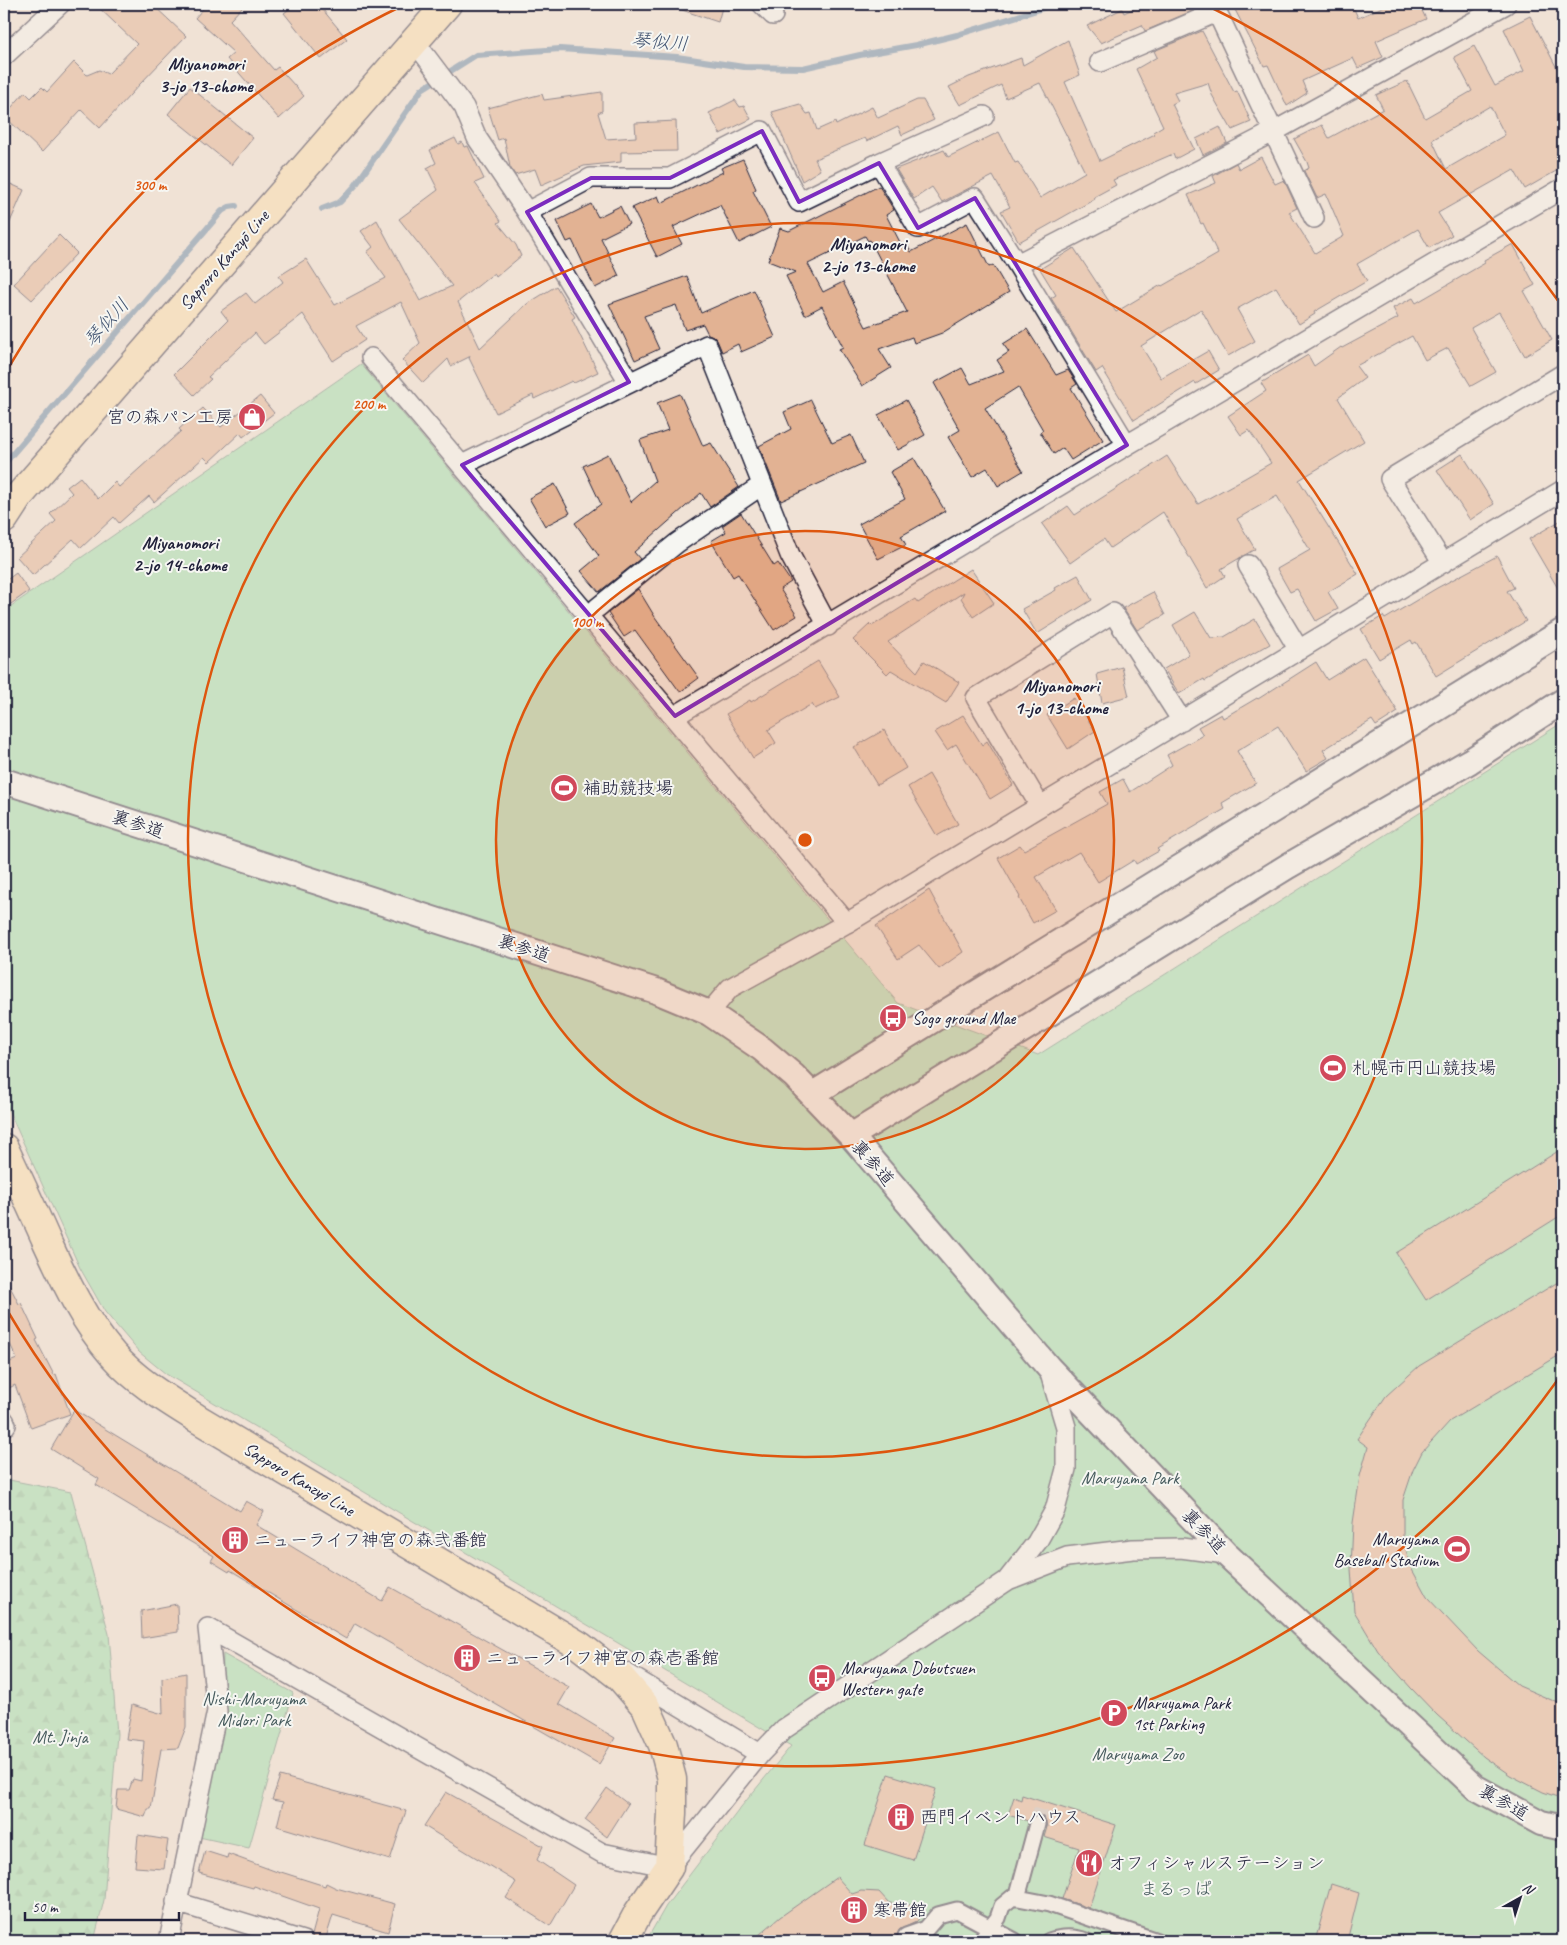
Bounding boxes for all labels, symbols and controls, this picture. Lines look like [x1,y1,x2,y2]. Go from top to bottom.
water label: 琴似川 [630,28,689,56]
district label: Miyanomori 3-jo 13-chome [159,52,254,98]
text: 300 m [134,176,168,195]
street label: Sapporo Kanzyō Line [175,205,274,315]
district label: Miyanomori 2-jo 13-chome [821,232,916,278]
water label: 琴似川 [79,293,135,352]
text: 200 m [353,395,387,414]
shop icon: 宮の森パン工房 [237,402,267,432]
place label: 宮の森パン工房 [107,406,233,428]
district label: Miyanomori 2-jo 14-chome [133,531,228,577]
text: 100 m [571,613,605,632]
district label: Miyanomori 1-jo 13-chome [1014,674,1109,720]
sports icon: 補助競技場 [549,773,579,803]
place label: 補助競技場 [583,777,673,799]
street label: 裏参道 [109,805,167,843]
centre of rings [796,831,814,849]
street label: 裏参道 [495,929,553,967]
bus stop icon: Sogo ground Mae [878,1003,908,1033]
place label: Sogo ground Mae [912,1007,1017,1029]
sports icon: 札幌市円山競技場 [1318,1053,1348,1083]
place label: 札幌市円山競技場 [1352,1057,1496,1079]
street label: 裏参道 [847,1135,899,1191]
street label: Sapporo Kanzyō Line [240,1437,359,1521]
park label: Maruyama Park [1081,1467,1180,1489]
street label: 裏参道 [1177,1504,1231,1558]
building icon: ニューライフ神宮の森弐番館 [220,1525,250,1555]
place label: Maruyama Baseball Stadium [1333,1528,1440,1571]
place label: ニューライフ神宮の森弐番館 [254,1529,487,1551]
sports icon: Maruyama Baseball Stadium [1442,1534,1472,1564]
building icon: ニューライフ神宮の森壱番館 [452,1643,482,1673]
place label: ニューライフ神宮の森壱番館 [486,1647,719,1669]
place label: Maruyama Dobutsuen Western gate [841,1657,976,1700]
bus stop icon: Maruyama Dobutsuen Western gate [807,1663,837,1693]
park label: Nishi-Maruyama Midori Park [202,1688,307,1731]
place label: Maruyama Park 1st Parking [1133,1692,1232,1735]
parking icon: Maruyama Park 1st Parking [1099,1698,1129,1728]
park label: Mt. Jinja [32,1726,89,1748]
park label: Maruyama Zoo [1092,1743,1186,1765]
street label: 裏参道 [1475,1779,1533,1825]
building icon: 西門イベントハウス [886,1802,916,1832]
place label: 西門イベントハウス [920,1806,1081,1828]
restaurant icon: オフィシャルステーション [1074,1848,1104,1878]
place label: オフィシャルステーション [1108,1852,1325,1874]
north arrow [1494,1872,1544,1922]
park label: まるっぱ [1140,1878,1212,1900]
text: N [1519,1879,1538,1899]
scale bar [25,1890,179,1922]
building icon: 寒帯館 [839,1895,869,1925]
text: 50 m [32,1898,59,1917]
place label: 寒帯館 [873,1899,927,1921]

